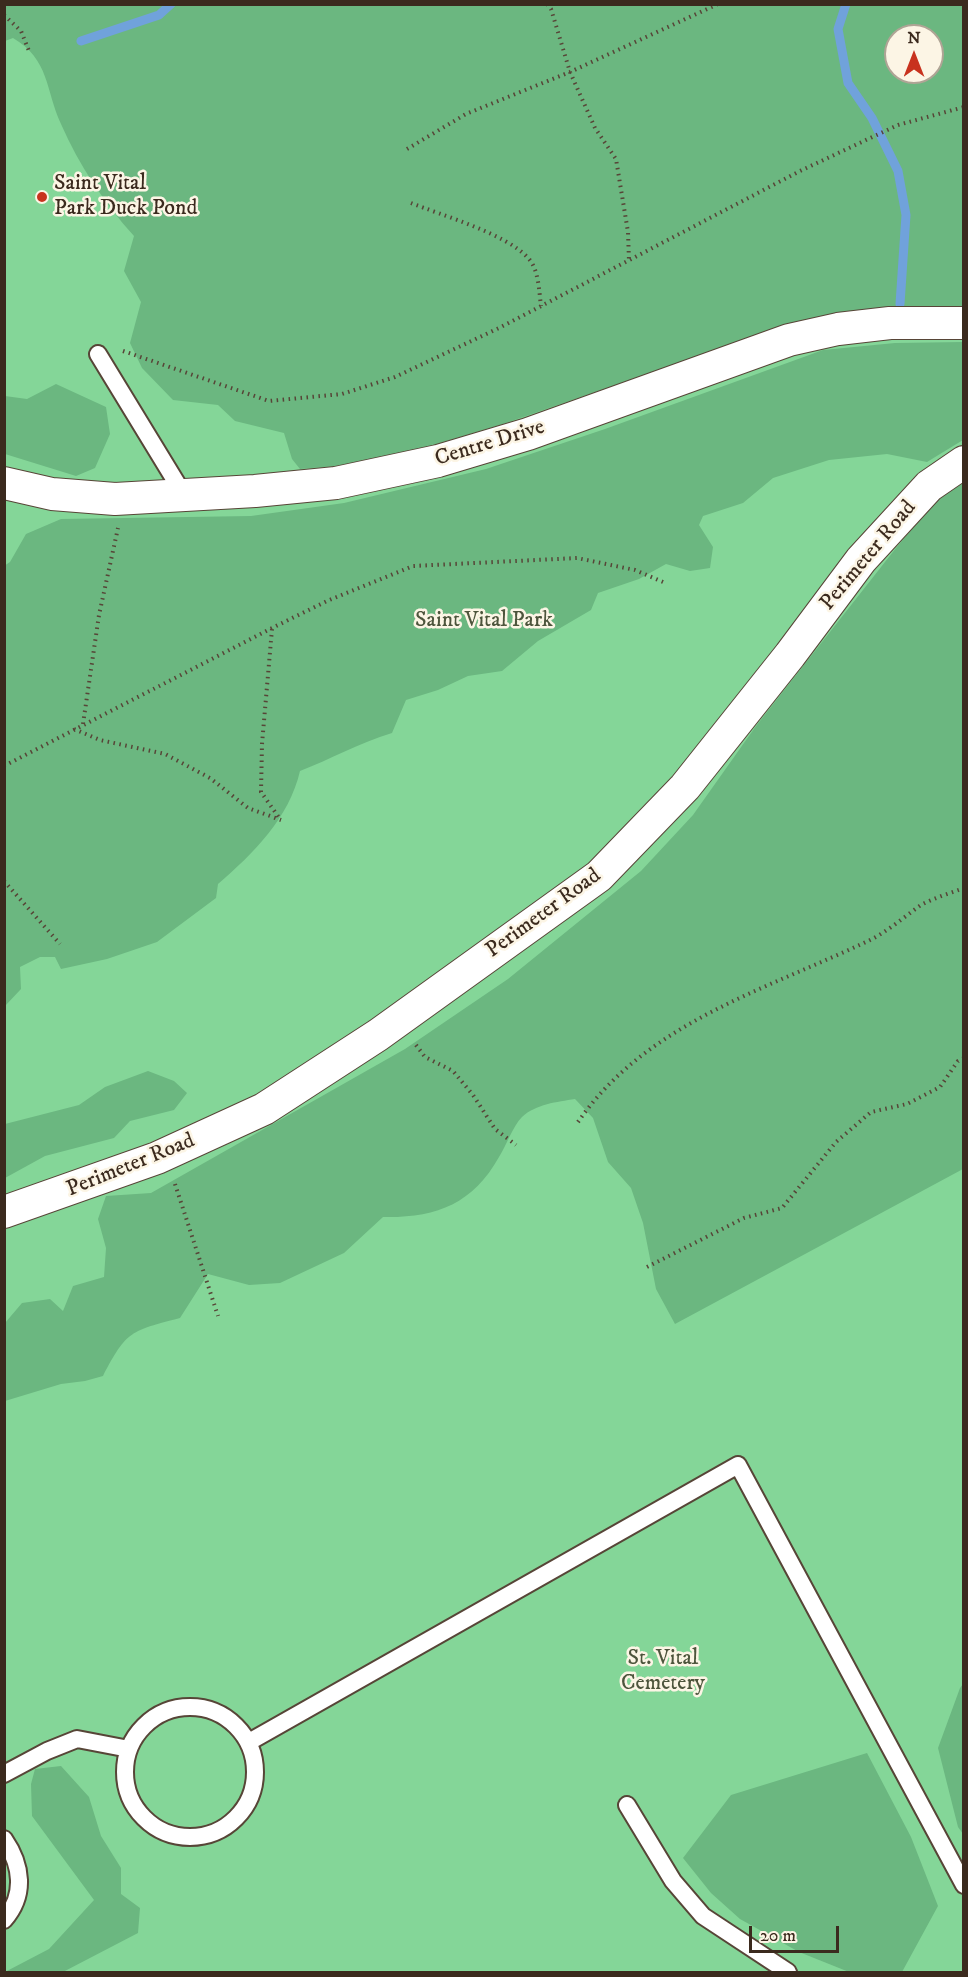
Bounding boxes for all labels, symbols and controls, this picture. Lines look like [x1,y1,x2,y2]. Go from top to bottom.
north arrow [884,24,944,84]
text: N [907,28,921,48]
place label: Saint Vital Park Duck Pond [54,171,197,222]
marker: Saint Vital Park Duck Pond [35,190,49,204]
street label: Centre Drive [432,415,548,473]
street label: Perimeter Road [815,496,923,616]
park label: Saint Vital Park [415,608,553,634]
street label: Perimeter Road [481,863,607,965]
street label: Perimeter Road [63,1128,199,1204]
park label: St. Vital Cemetery [621,1646,705,1698]
scale bar [752,1914,842,1952]
text: 20 m [760,1925,796,1947]

